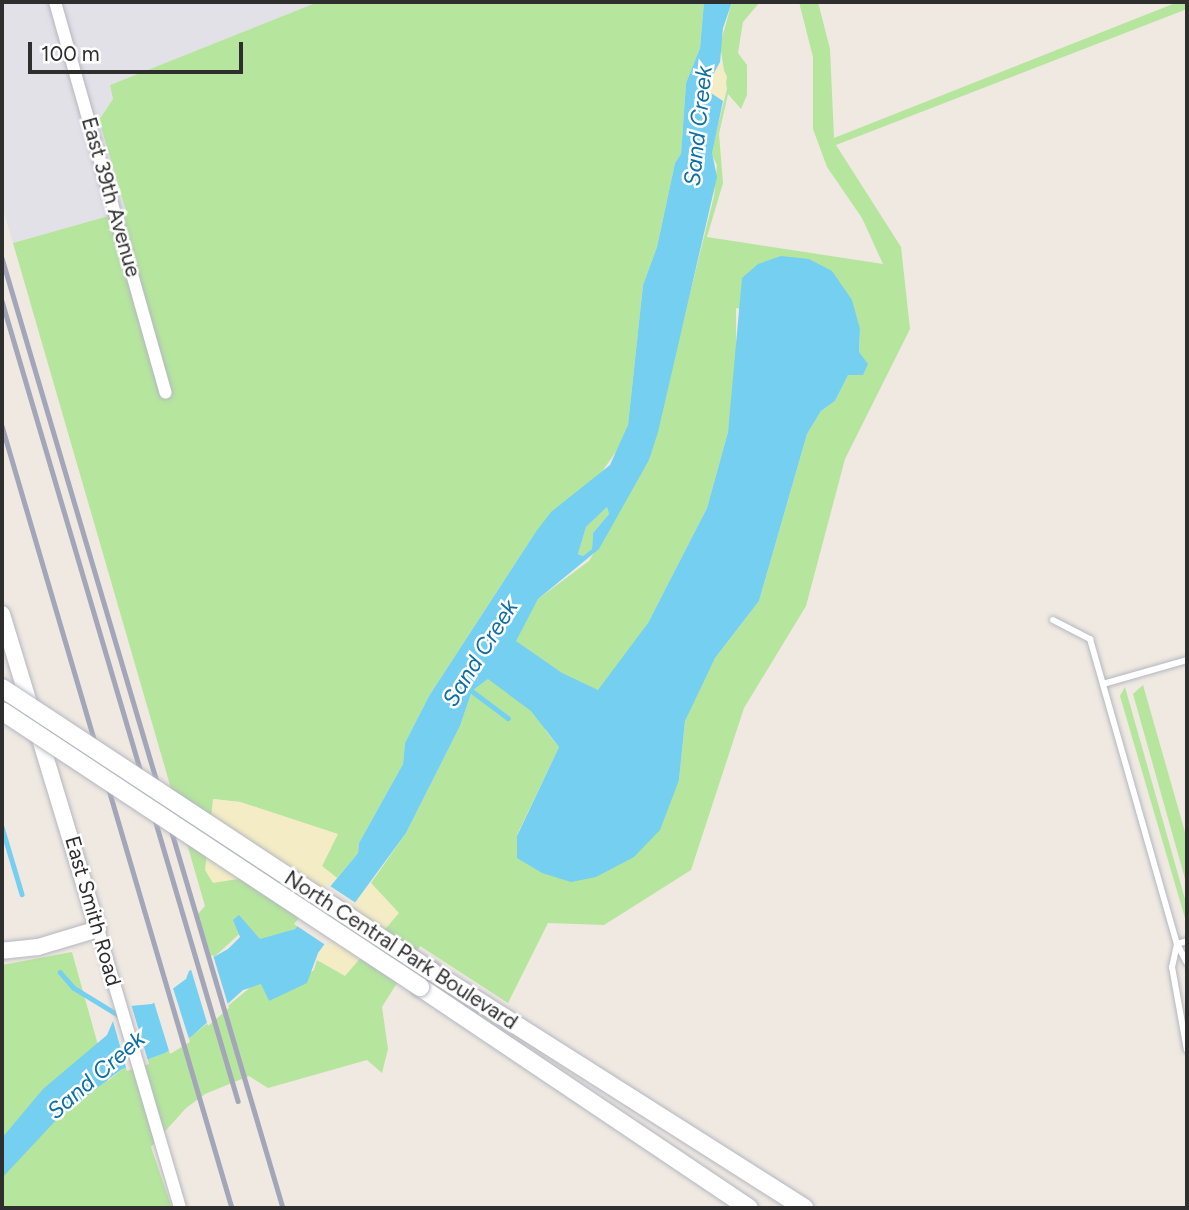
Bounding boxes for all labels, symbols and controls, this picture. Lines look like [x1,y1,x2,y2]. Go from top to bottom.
scale bar [32,28,247,72]
text: 100 m [41,41,100,66]
water label: Sand Creek [678,65,718,187]
street label: East 39th Avenue [76,114,146,280]
water label: Sand Creek [436,595,524,711]
street label: East Smith Road [60,833,126,989]
street label: North Central Park Boulevard [280,865,522,1035]
water label: Sand Creek [42,1025,150,1125]

